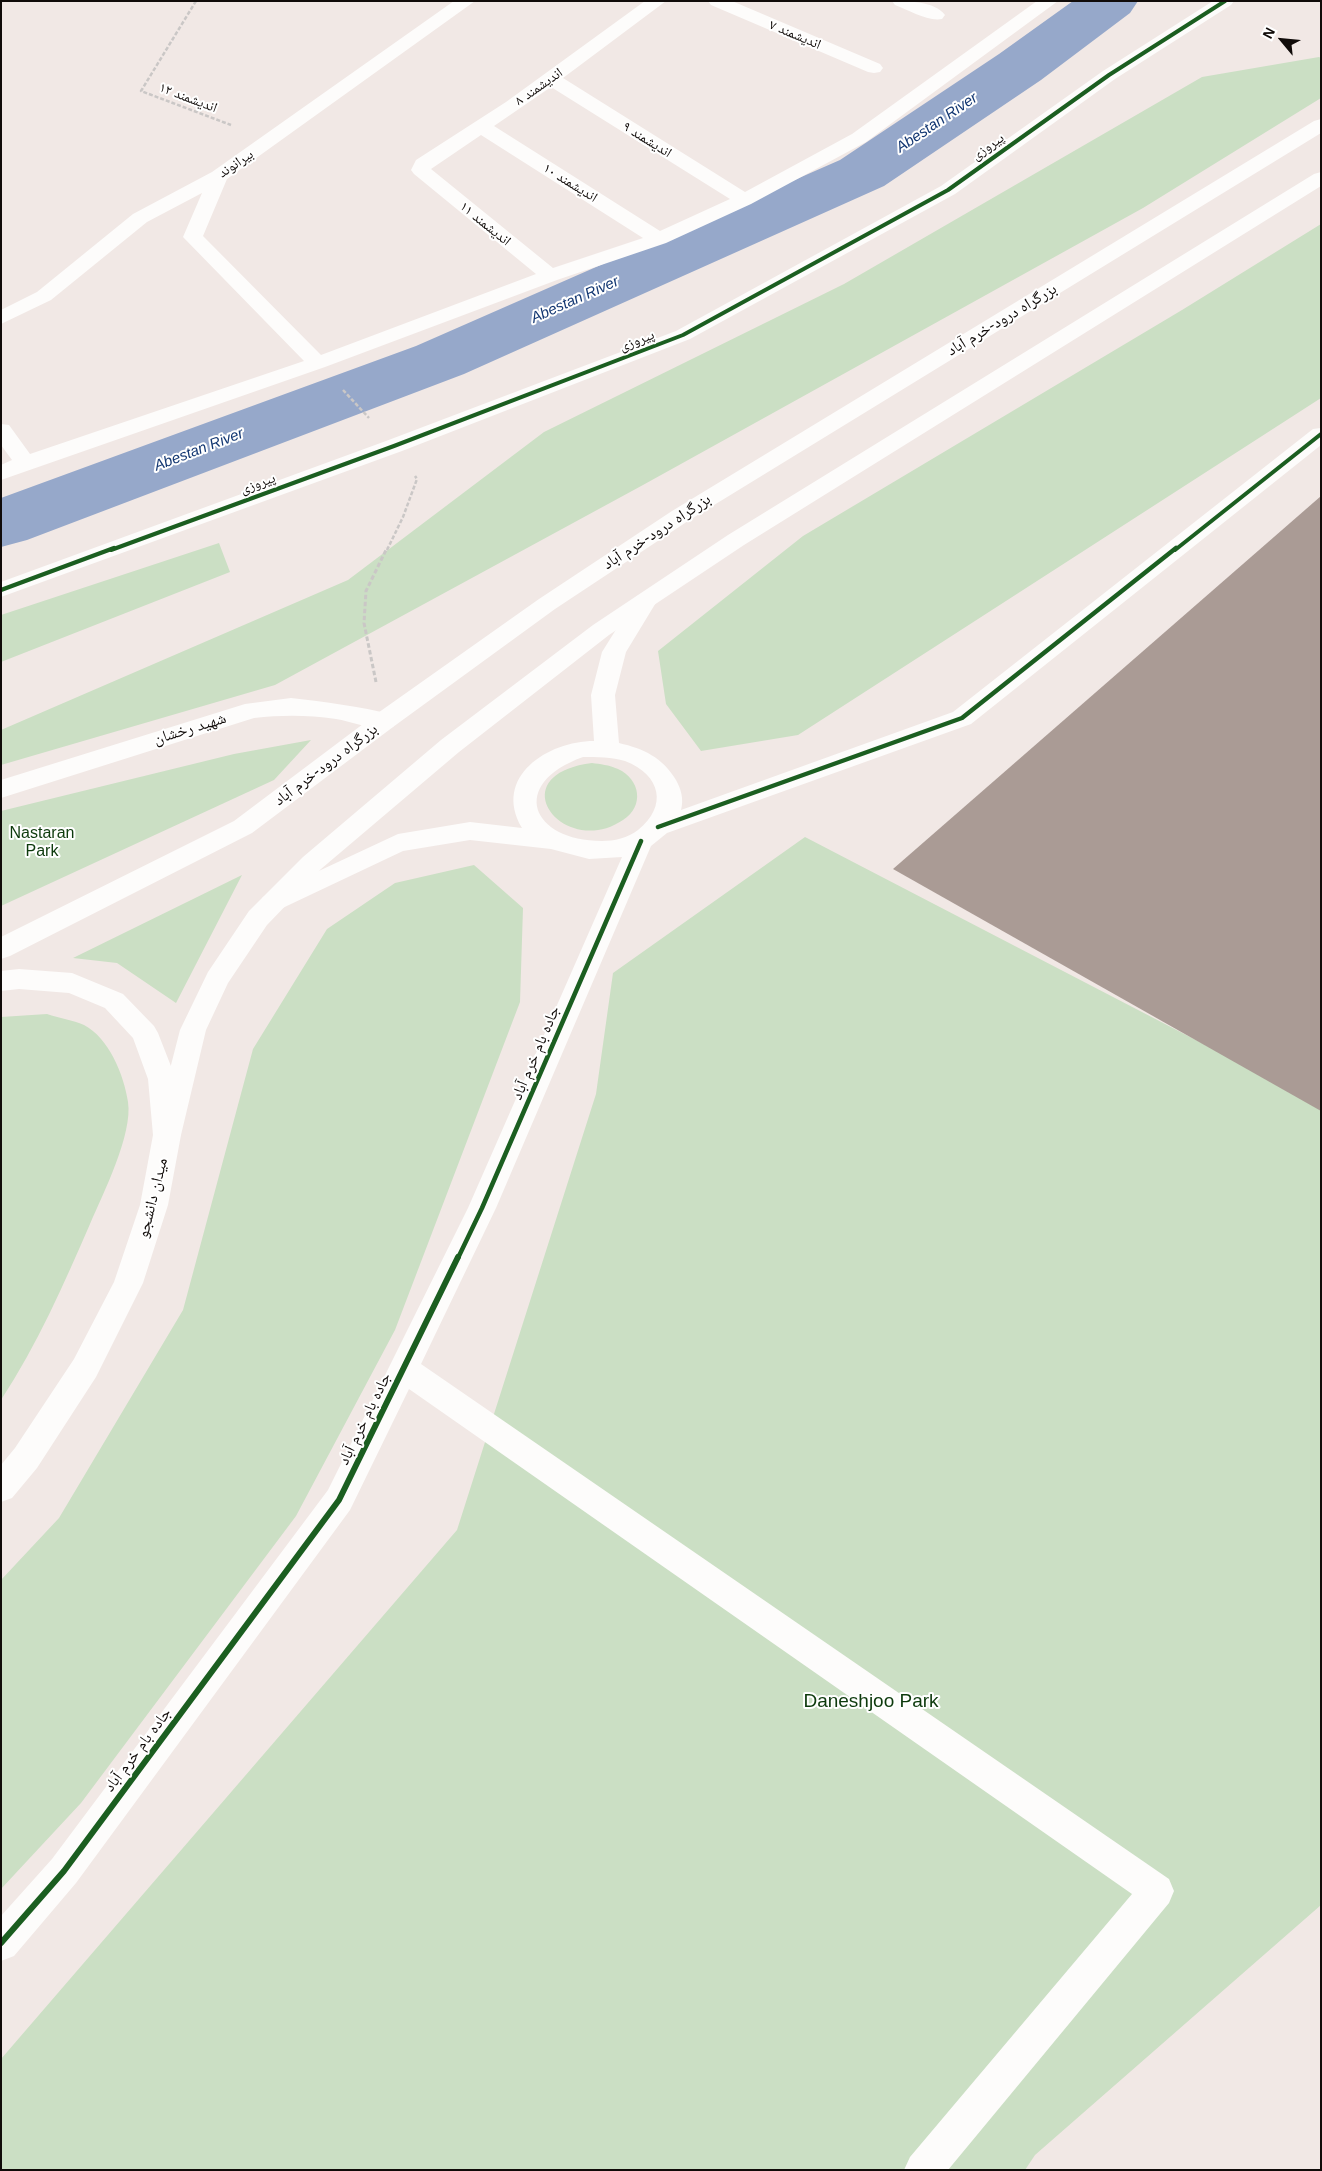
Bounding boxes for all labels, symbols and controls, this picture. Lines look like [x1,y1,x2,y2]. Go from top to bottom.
north arrow [1257,15,1307,65]
street label: اندیشمند ۷ [767,17,823,53]
text: N [1259,25,1278,41]
street label: اندیشمند ۸ [512,64,566,110]
street label: اندیشمند ۱۲ [157,79,219,117]
water label: Abestan River [893,89,981,157]
street label: اندیشمند ۹ [619,118,675,162]
street label: پیروزی [968,130,1008,164]
street label: بیرانوند [215,146,257,182]
street label: اندیشمند ۱۰ [540,160,600,206]
street label: اندیشمند ۱۱ [456,198,514,250]
water label: Abestan River [528,273,622,327]
street label: بزرگراه درود-خرم آباد [944,280,1060,360]
street label: پیروزی [617,327,657,355]
water label: Abestan River [152,425,246,475]
street label: پیروزی [238,470,278,498]
street label: بزرگراه درود-خرم آباد [599,490,715,574]
street label: شهید رخشان [151,709,229,749]
street label: بزرگراه درود-خرم آباد [270,720,382,810]
park label: Nastaran Park [10,824,74,862]
street label: جاده بام خرم آباد [508,1003,564,1103]
street label: میدان دانشجو [134,1156,172,1240]
street label: جاده بام خرم آباد [334,1370,396,1468]
park label: Daneshjoo Park [803,1691,939,1713]
street label: جاده بام خرم آباد [100,1704,176,1796]

